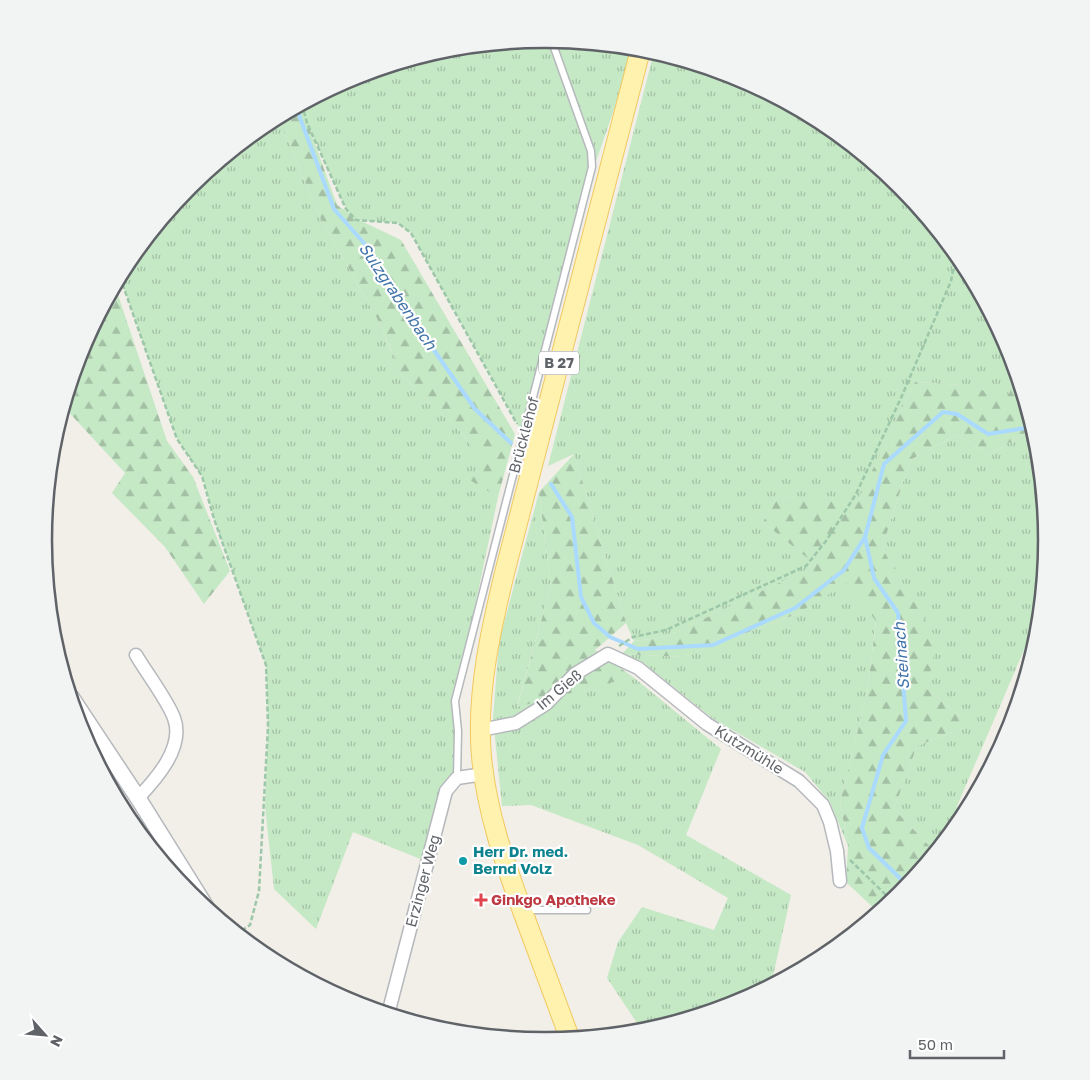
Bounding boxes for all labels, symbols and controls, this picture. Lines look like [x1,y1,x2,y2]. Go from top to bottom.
water label: Sulzgrabenbach [355,239,442,354]
road number: B 27 [539,352,579,374]
street label: Brücklehof [504,394,542,475]
water label: Steinach [889,621,913,690]
street label: Im Gieß [532,665,585,713]
street label: Kutzmühle [712,721,788,778]
street label: Erzinger Weg [401,832,443,929]
place label: Herr Dr. med. Bernd Volz [473,842,568,877]
marker: Herr Dr. med. Bernd Volz [457,855,469,867]
place label: Ginkgo Apotheke [491,890,616,908]
marker: Ginkgo Apotheke [475,894,487,906]
north arrow [20,1010,70,1060]
scale bar [910,1028,1004,1060]
text: N [47,1033,67,1050]
text: 50 m [918,1035,953,1053]

